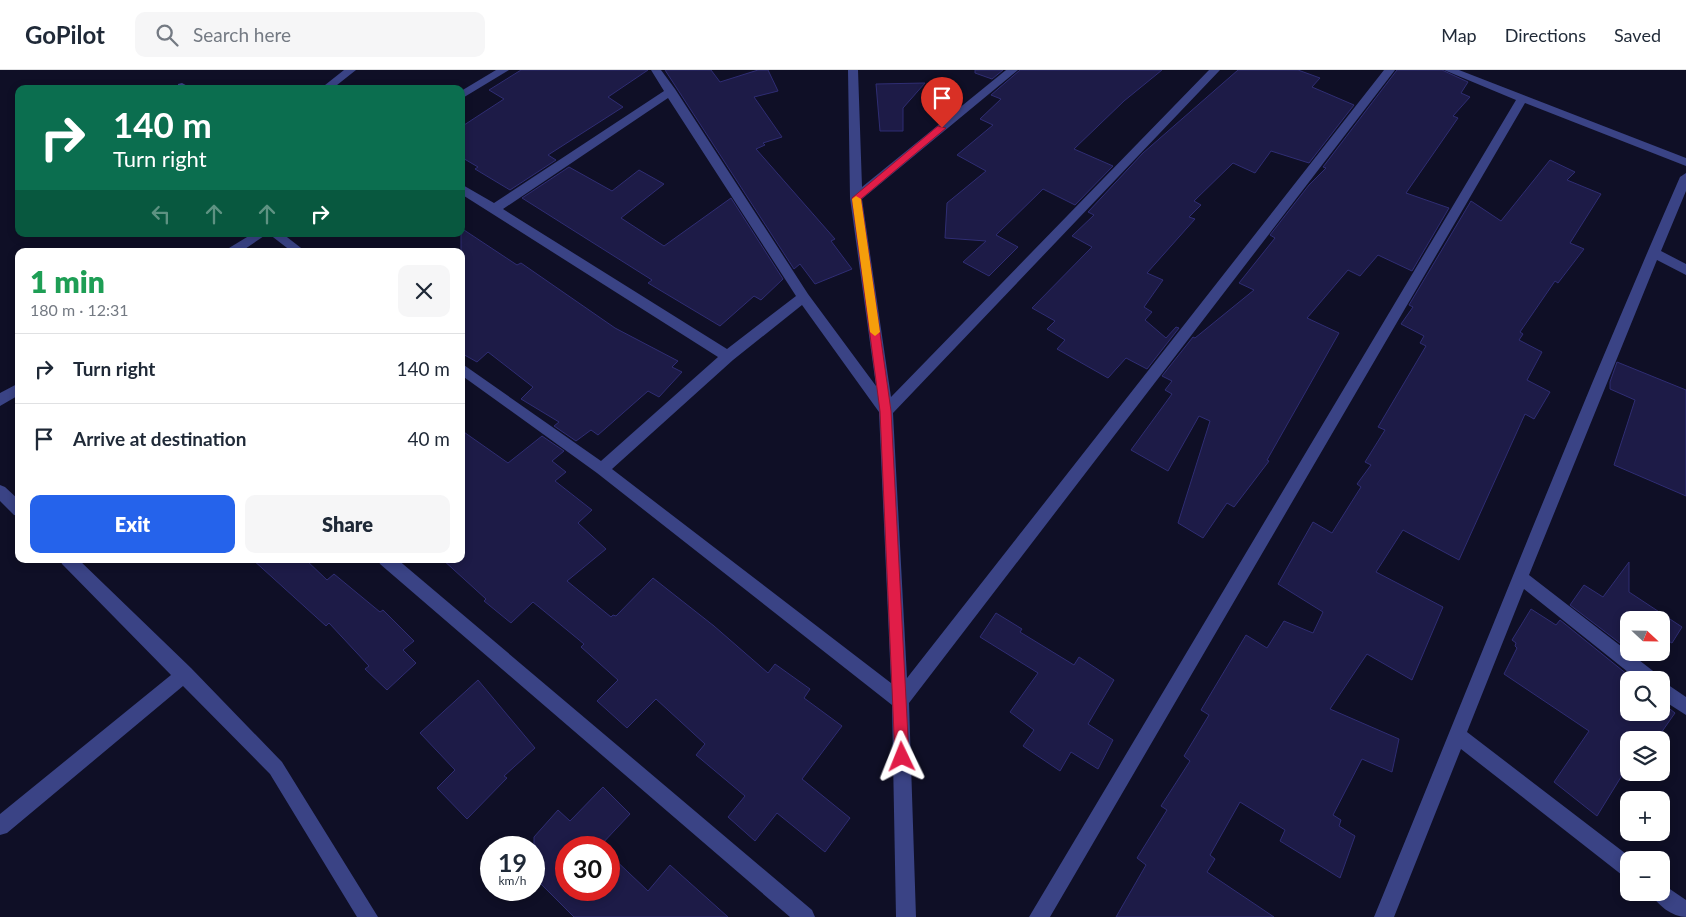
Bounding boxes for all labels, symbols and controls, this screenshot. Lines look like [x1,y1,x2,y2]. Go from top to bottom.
search box [135,12,485,57]
text: GoPilot [25,20,105,49]
icon: search [153,21,181,49]
text: Search here [193,23,291,46]
text: Map [1441,24,1477,46]
text: Directions [1505,24,1586,46]
text: Saved [1614,24,1661,46]
pin [921,77,963,128]
icon: arrive [928,84,956,112]
text: 140 m [113,103,212,145]
icon: right [30,105,95,170]
text: Turn right [113,145,207,172]
icon: left [147,200,175,228]
icon: ahead [200,200,228,228]
icon: ahead [253,200,281,228]
icon: right [306,200,334,228]
text: 1 min [30,263,105,299]
button: close [398,265,450,317]
text: 180 m · 12:31 [30,300,129,319]
icon: right [30,355,58,383]
text: Turn right [73,357,155,380]
text: 140 m [396,357,450,380]
icon: arrive [30,425,58,453]
text: Arrive at destination [73,427,246,450]
text: 40 m [407,427,450,450]
button: Exit [30,495,235,553]
button: Share [245,495,450,553]
north arrow [1620,611,1670,661]
map controls [1620,611,1670,901]
button: search [1620,671,1670,721]
position arrow [875,730,927,782]
button: layers [1620,731,1670,781]
button: + [1620,791,1670,841]
speed limit sign: 30 [555,836,620,901]
text: 19 [498,847,527,877]
button: − [1620,851,1670,901]
text: km/h [498,873,527,888]

